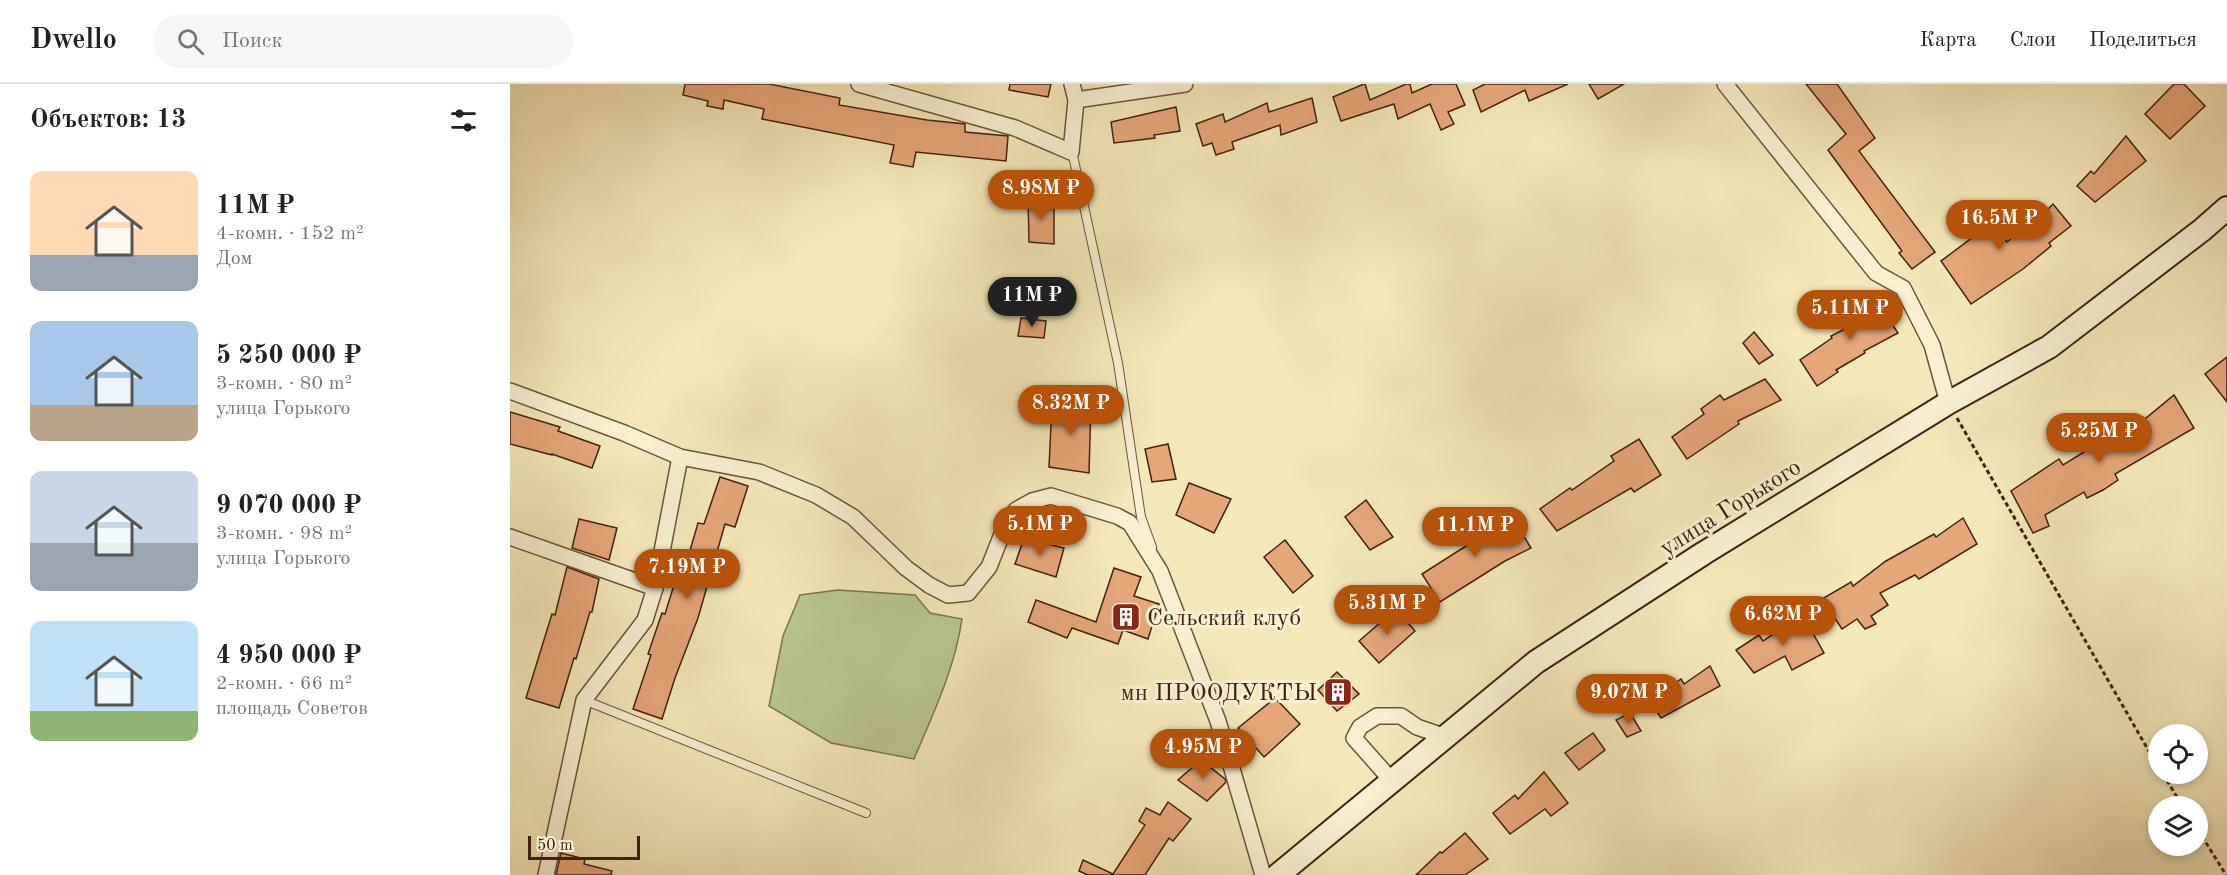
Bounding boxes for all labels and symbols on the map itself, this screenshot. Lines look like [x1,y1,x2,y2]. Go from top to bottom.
pin: 8.98M ₽ [986,170,1096,221]
pin: 16.5M ₽ [1944,200,2054,251]
pin: 11M ₽ [990,277,1074,328]
pin: 5.11M ₽ [1795,290,1905,341]
pin: 8.32M ₽ [1016,385,1126,436]
pin: 5.25M ₽ [2044,413,2154,464]
street label: улица Горького [1656,456,1806,562]
pin: 5.1M ₽ [991,506,1089,557]
pin: 11.1M ₽ [1420,507,1530,558]
pin: 7.19M ₽ [632,549,742,600]
pin: 5.31M ₽ [1332,585,1442,636]
pin: 6.62M ₽ [1728,596,1838,647]
building icon: Сельский клуб [1110,601,1142,633]
place label: Сельский клуб [1147,607,1301,631]
pin: 9.07M ₽ [1574,674,1684,725]
building icon: мн ПРООДУКТЫ [1322,676,1354,708]
place label: мн ПРООДУКТЫ [1121,682,1317,706]
pin: 4.95M ₽ [1148,729,1258,780]
scale bar [528,833,640,860]

